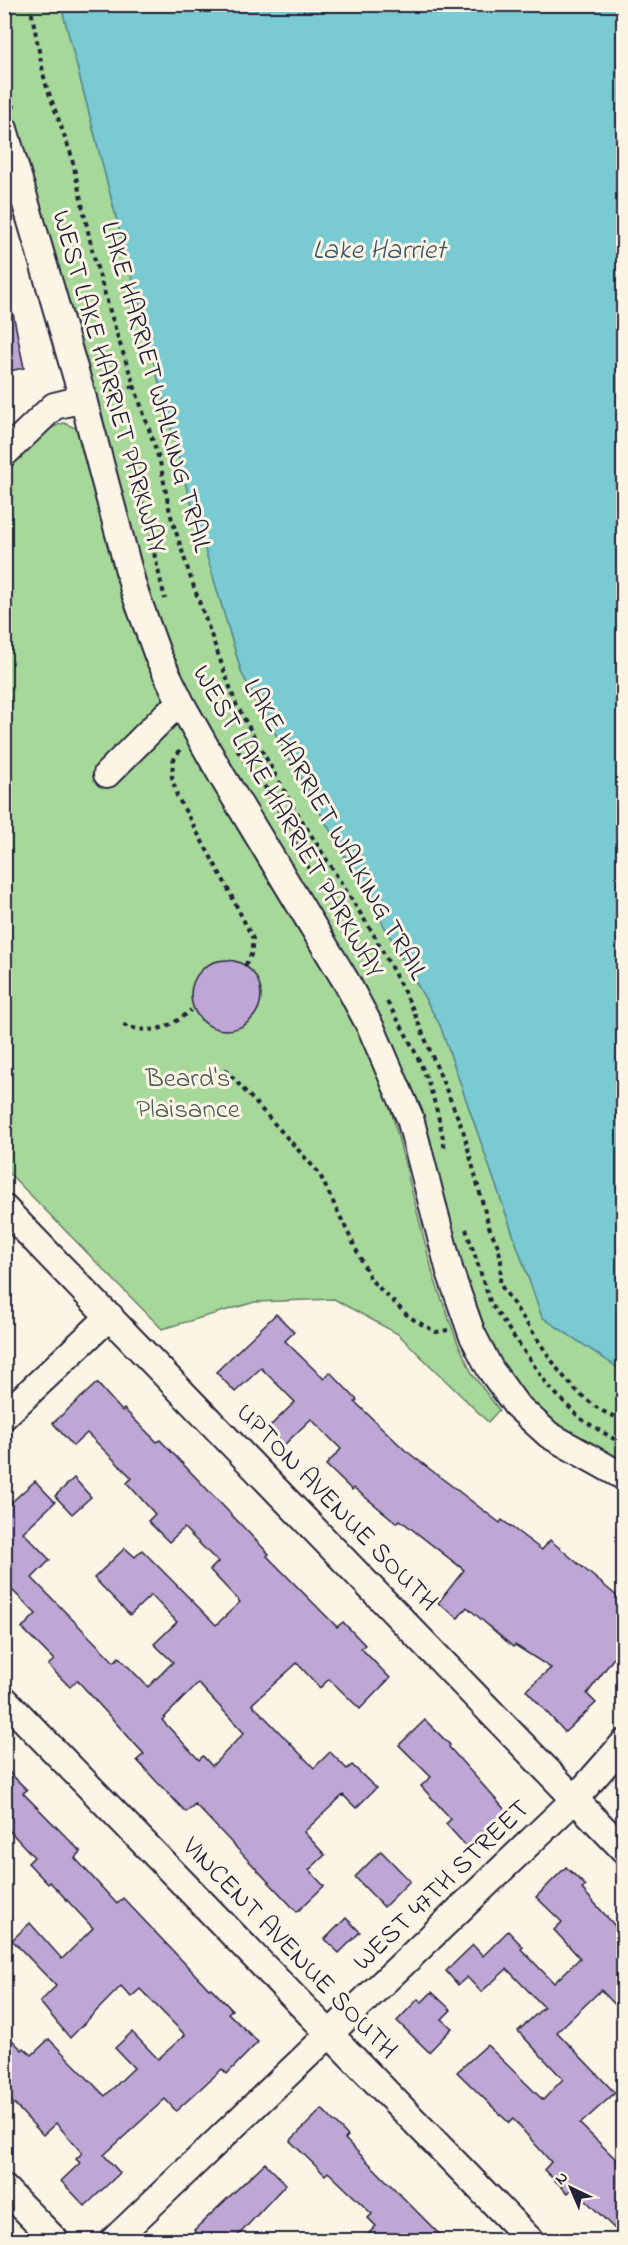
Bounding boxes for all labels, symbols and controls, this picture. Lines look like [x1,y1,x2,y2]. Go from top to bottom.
street label: WEST LAKE HARRIET PARKWAY [40,206,176,559]
street label: LAKE HARRIET WALKING TRAIL [89,217,221,557]
water label: Lake Harriet [312,231,448,272]
street label: WEST LAKE HARRIET PARKWAY [181,658,393,986]
street label: LAKE HARRIET WALKING TRAIL [232,672,436,988]
park label: Beard's Plaisance [136,1060,241,1130]
street label: UPTON AVENUE SOUTH [226,1395,446,1621]
street label: WEST 47TH STREET [345,1791,539,1981]
street label: VINCENT AVENUE SOUTH [171,1828,406,2069]
north arrow [541,2158,601,2218]
text: N [550,2166,574,2191]

